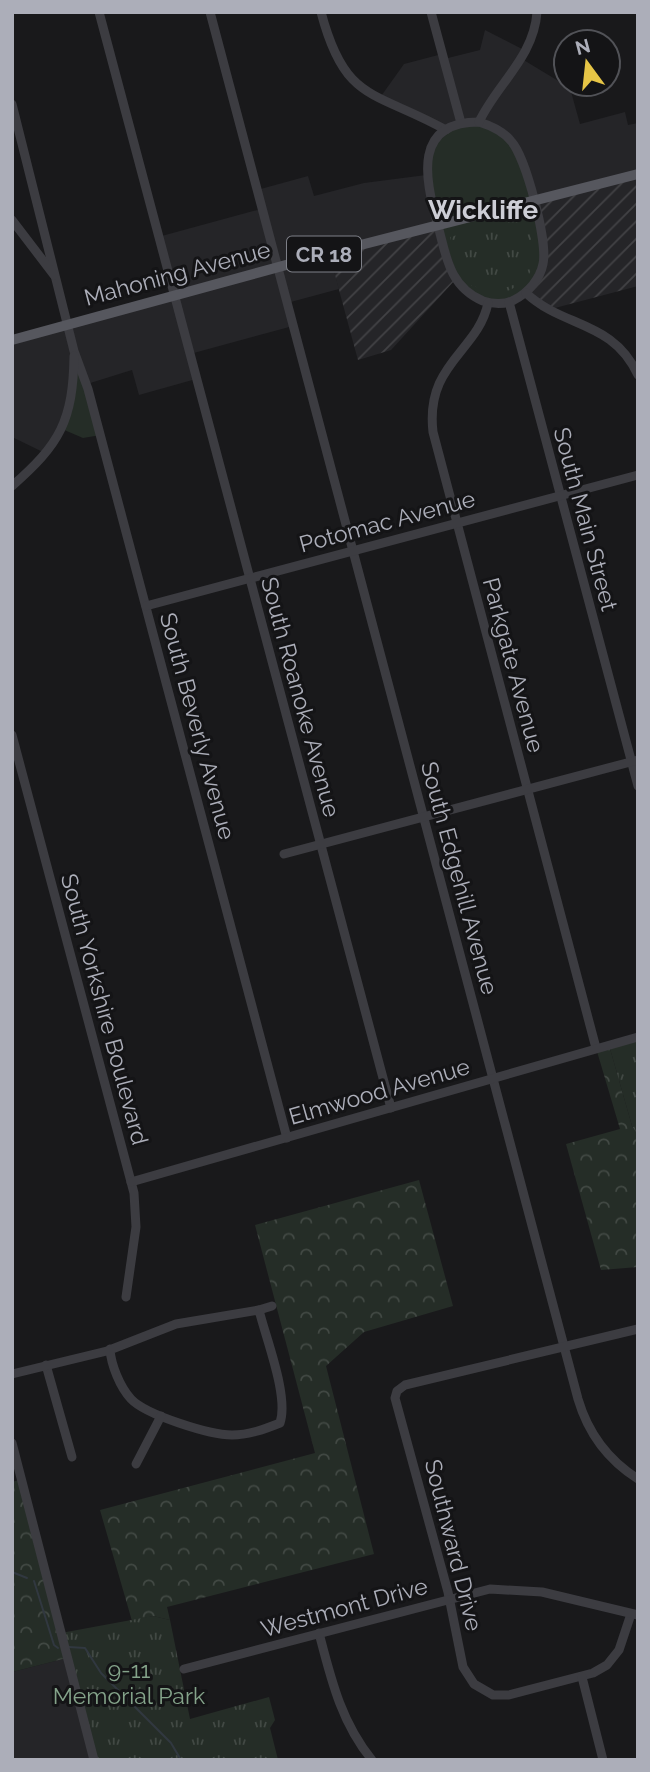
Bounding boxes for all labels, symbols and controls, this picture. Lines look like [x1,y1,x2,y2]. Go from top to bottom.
north arrow [552,28,622,98]
text: N [573,34,592,59]
district label: Wickliffe [428,195,538,225]
street label: Mahoning Avenue [81,235,273,311]
road number: CR 18 [287,236,361,272]
street label: South Main Street [549,424,624,614]
street label: Potomac Avenue [296,485,478,557]
street label: South Roanoke Avenue [256,574,346,820]
street label: Parkgate Avenue [478,575,550,755]
street label: South Beverly Avenue [155,610,241,842]
street label: South Edgehill Avenue [416,759,504,997]
street label: South Yorkshire Boulevard [56,870,154,1148]
street label: Elmwood Avenue [285,1052,473,1130]
street label: Southward Drive [420,1456,488,1634]
street label: Westmont Drive [258,1572,430,1642]
park label: 9-11 Memorial Park [53,1656,205,1709]

